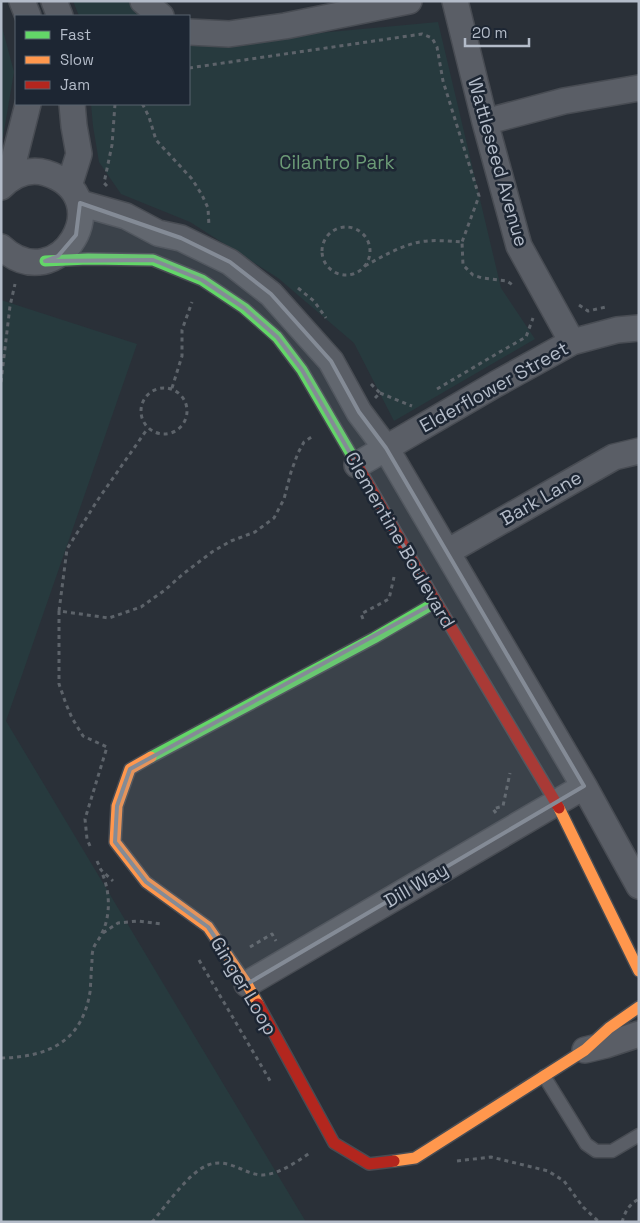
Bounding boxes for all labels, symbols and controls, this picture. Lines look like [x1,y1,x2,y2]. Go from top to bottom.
legend [15,15,190,105]
scale bar [465,15,529,47]
text: 20 m [472,23,507,42]
text: Fast [60,25,91,44]
text: Slow [60,50,94,69]
text: Jam [60,75,90,94]
street label: Wattleseed Avenue [462,75,534,249]
park label: Cilantro Park [279,150,395,175]
street label: Elderflower Street [415,336,573,438]
street label: Clementine Boulevard [339,447,461,633]
street label: Bark Lane [496,465,586,531]
street label: Dill Way [379,857,453,913]
street label: Ginger Loop [205,932,283,1040]

